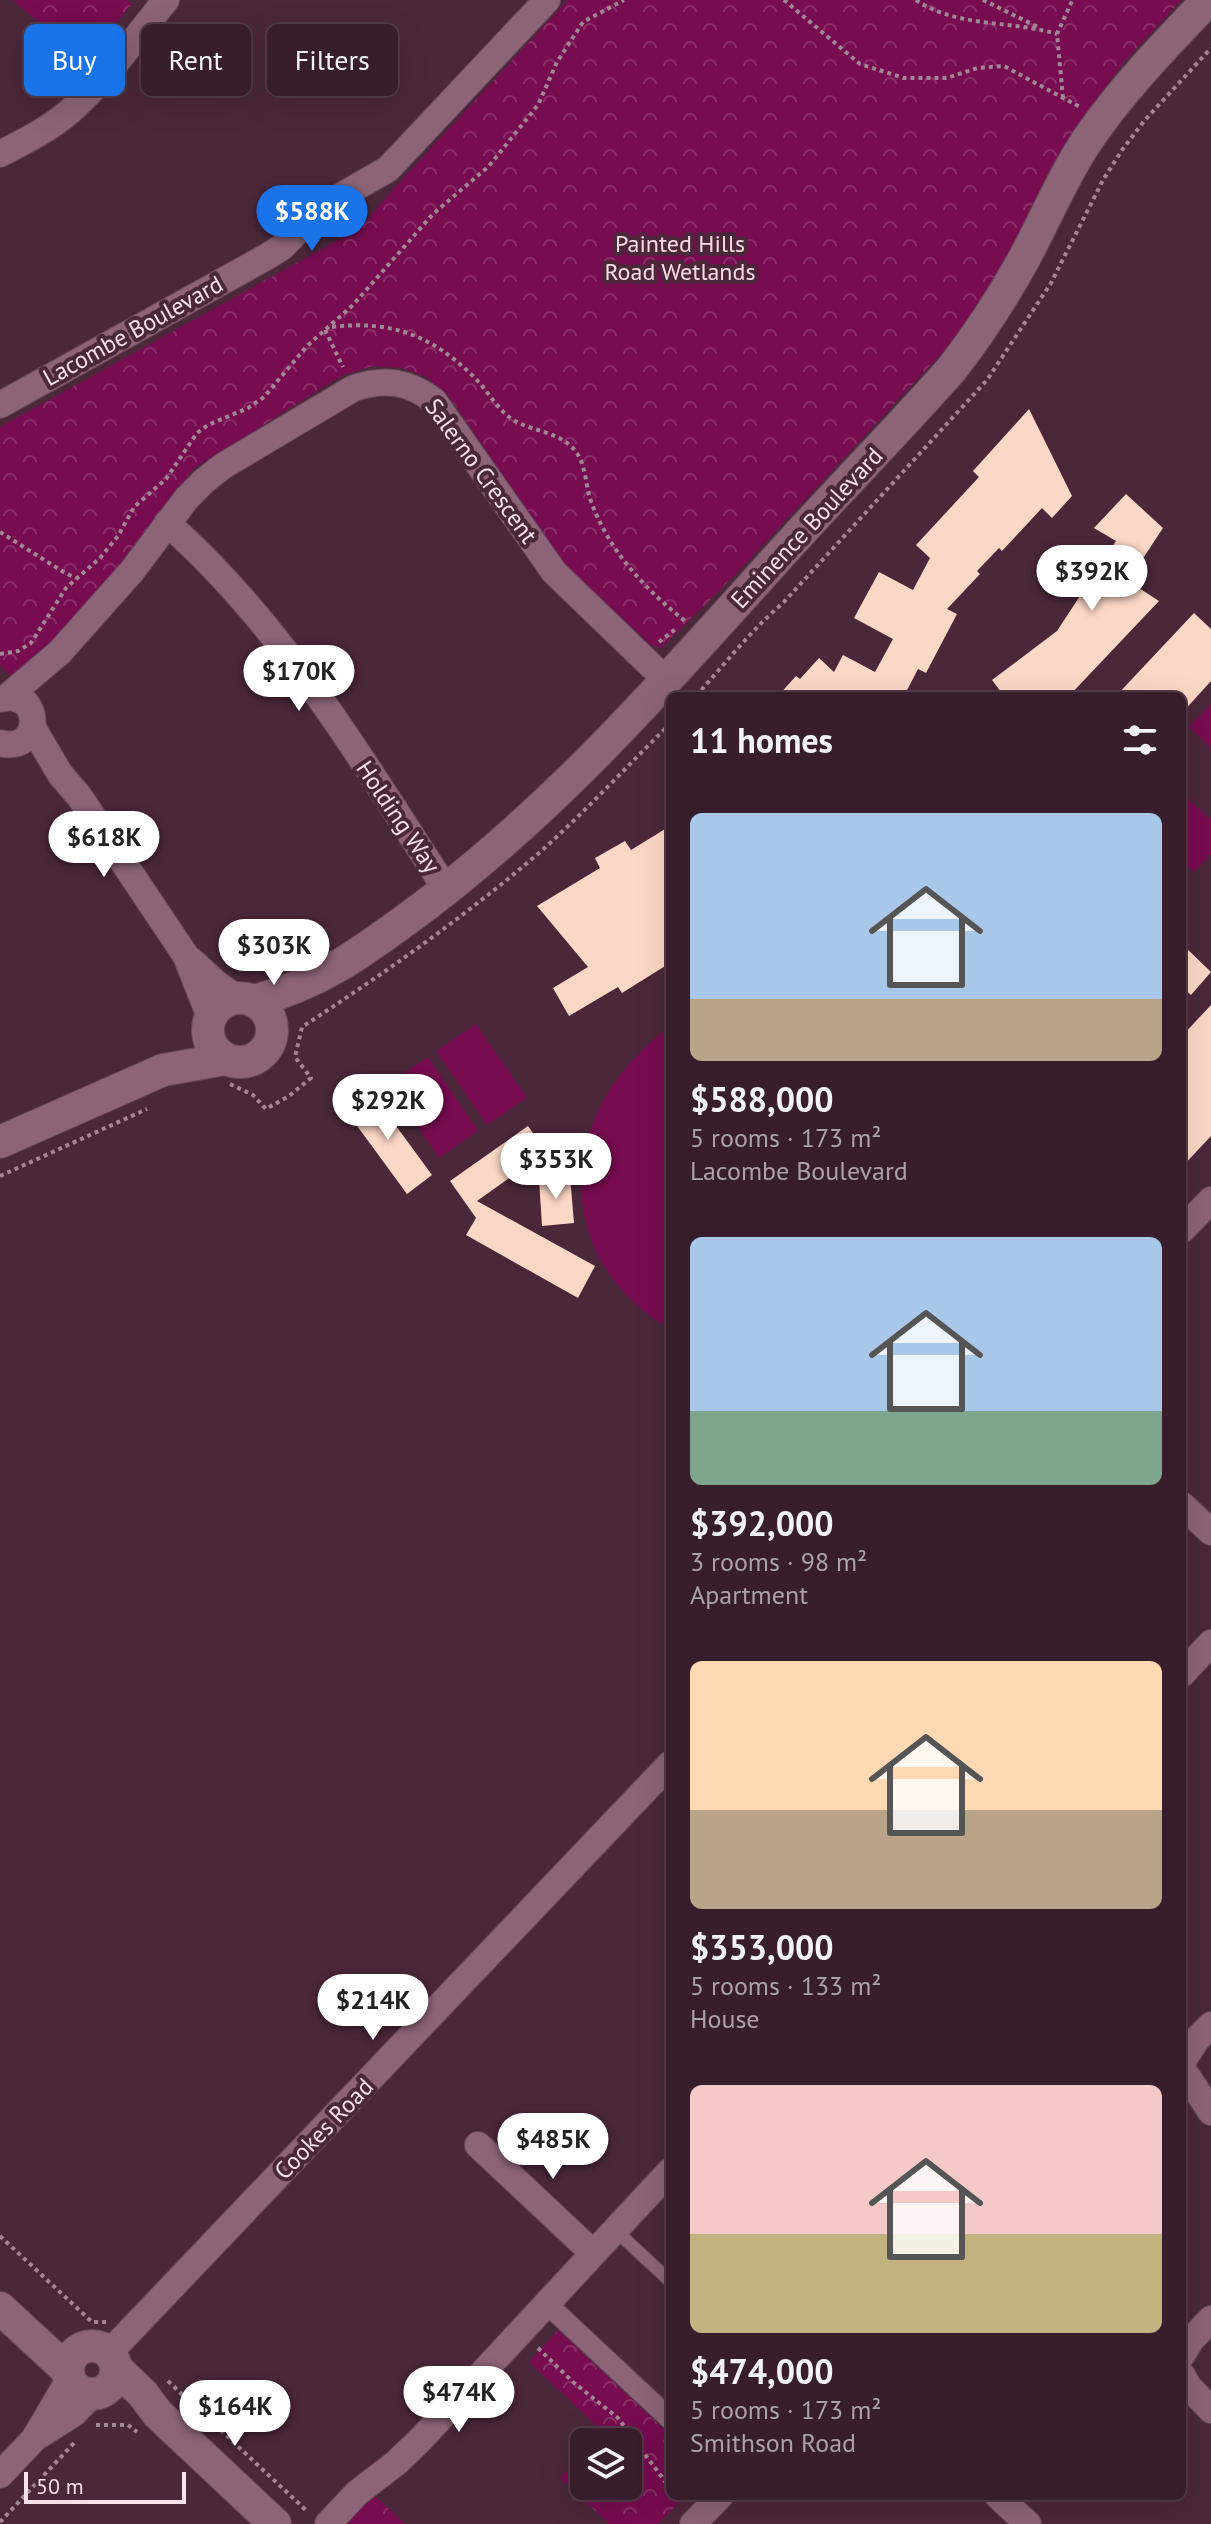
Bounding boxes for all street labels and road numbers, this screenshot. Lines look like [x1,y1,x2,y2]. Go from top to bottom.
street label: Lacombe Boulevard [37,268,228,393]
street label: Salerno Crescent [418,392,544,549]
street label: Eminence Boulevard [724,441,889,615]
street label: Holding Way [349,754,447,879]
street label: Cookes Road [268,2071,380,2186]

